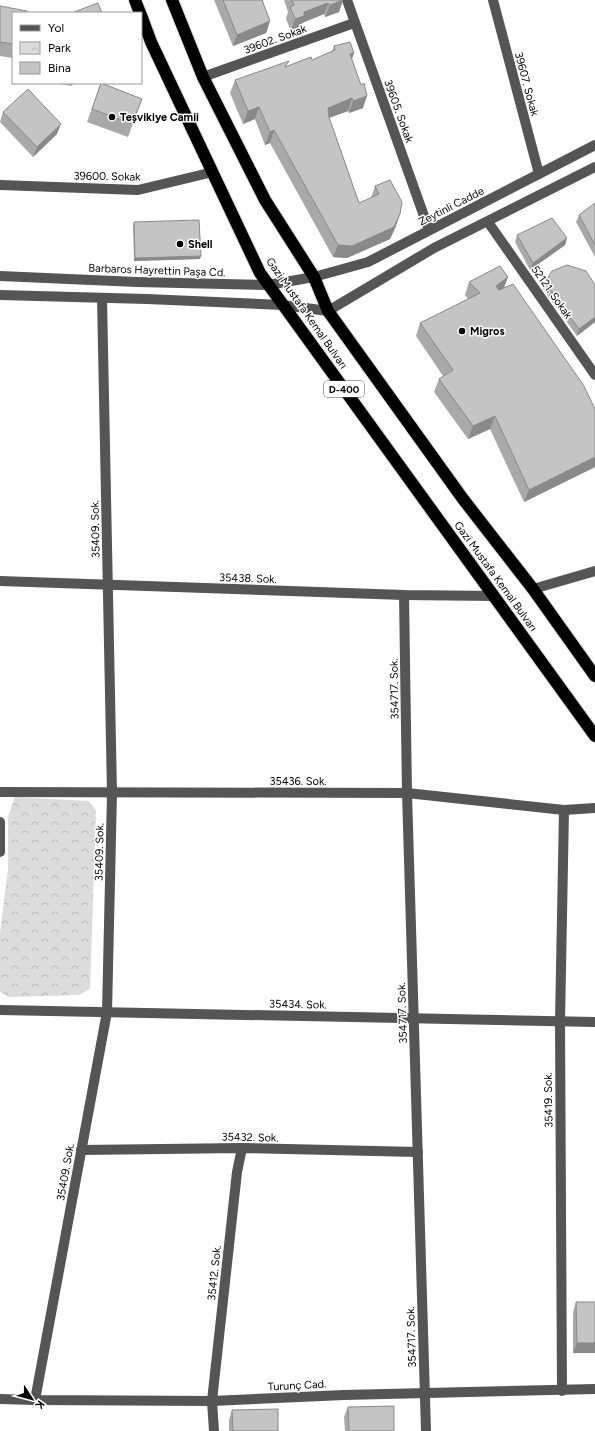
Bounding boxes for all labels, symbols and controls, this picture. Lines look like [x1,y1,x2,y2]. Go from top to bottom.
legend [12,12,142,84]
text: Yol [48,21,64,35]
street label: 39602. Sokak [242,22,309,57]
text: Park [48,41,71,55]
street label: 39607. Sokak [512,51,541,118]
text: Bina [48,61,71,75]
street label: 39605. Sokak [381,78,416,145]
place label: Teşvikiye Camii [120,111,199,124]
marker: Teşvikiye Camii [107,112,117,122]
street label: 39600. Sokak [73,169,141,184]
street label: Zeytinli Cadde [416,184,486,229]
place label: Shell [188,238,213,251]
marker: Shell [175,239,185,249]
street label: Gazi Mustafa Kemal Bulvarı [263,255,350,371]
street label: Barbaros Hayrettin Paşa Cd. [88,262,226,279]
street label: 52121. Sokak [528,263,575,322]
place label: Migros [470,325,505,338]
marker: Migros [457,326,467,336]
road number: D-400 [324,381,364,397]
street label: 35409. Sok. [88,500,103,558]
street label: Gazi Mustafa Kemal Bulvarı [451,519,540,634]
street label: 35438. Sok. [219,571,277,586]
street label: 354717. Sok. [387,658,402,720]
street label: 35436. Sok. [269,775,327,788]
street label: 35409. Sok. [92,823,107,881]
street label: 354717. Sok. [395,982,410,1044]
street label: 35434. Sok. [269,997,327,1012]
street label: 35419. Sok. [542,1072,555,1128]
street label: 35432. Sok. [221,1131,279,1144]
street label: 35409. Sok. [54,1142,77,1202]
street label: 35412. Sok. [205,1245,224,1301]
street label: 354717. Sok. [404,1306,419,1368]
street label: Turunç Cad. [267,1377,327,1394]
north arrow [12,1379,52,1419]
text: K [32,1398,47,1412]

